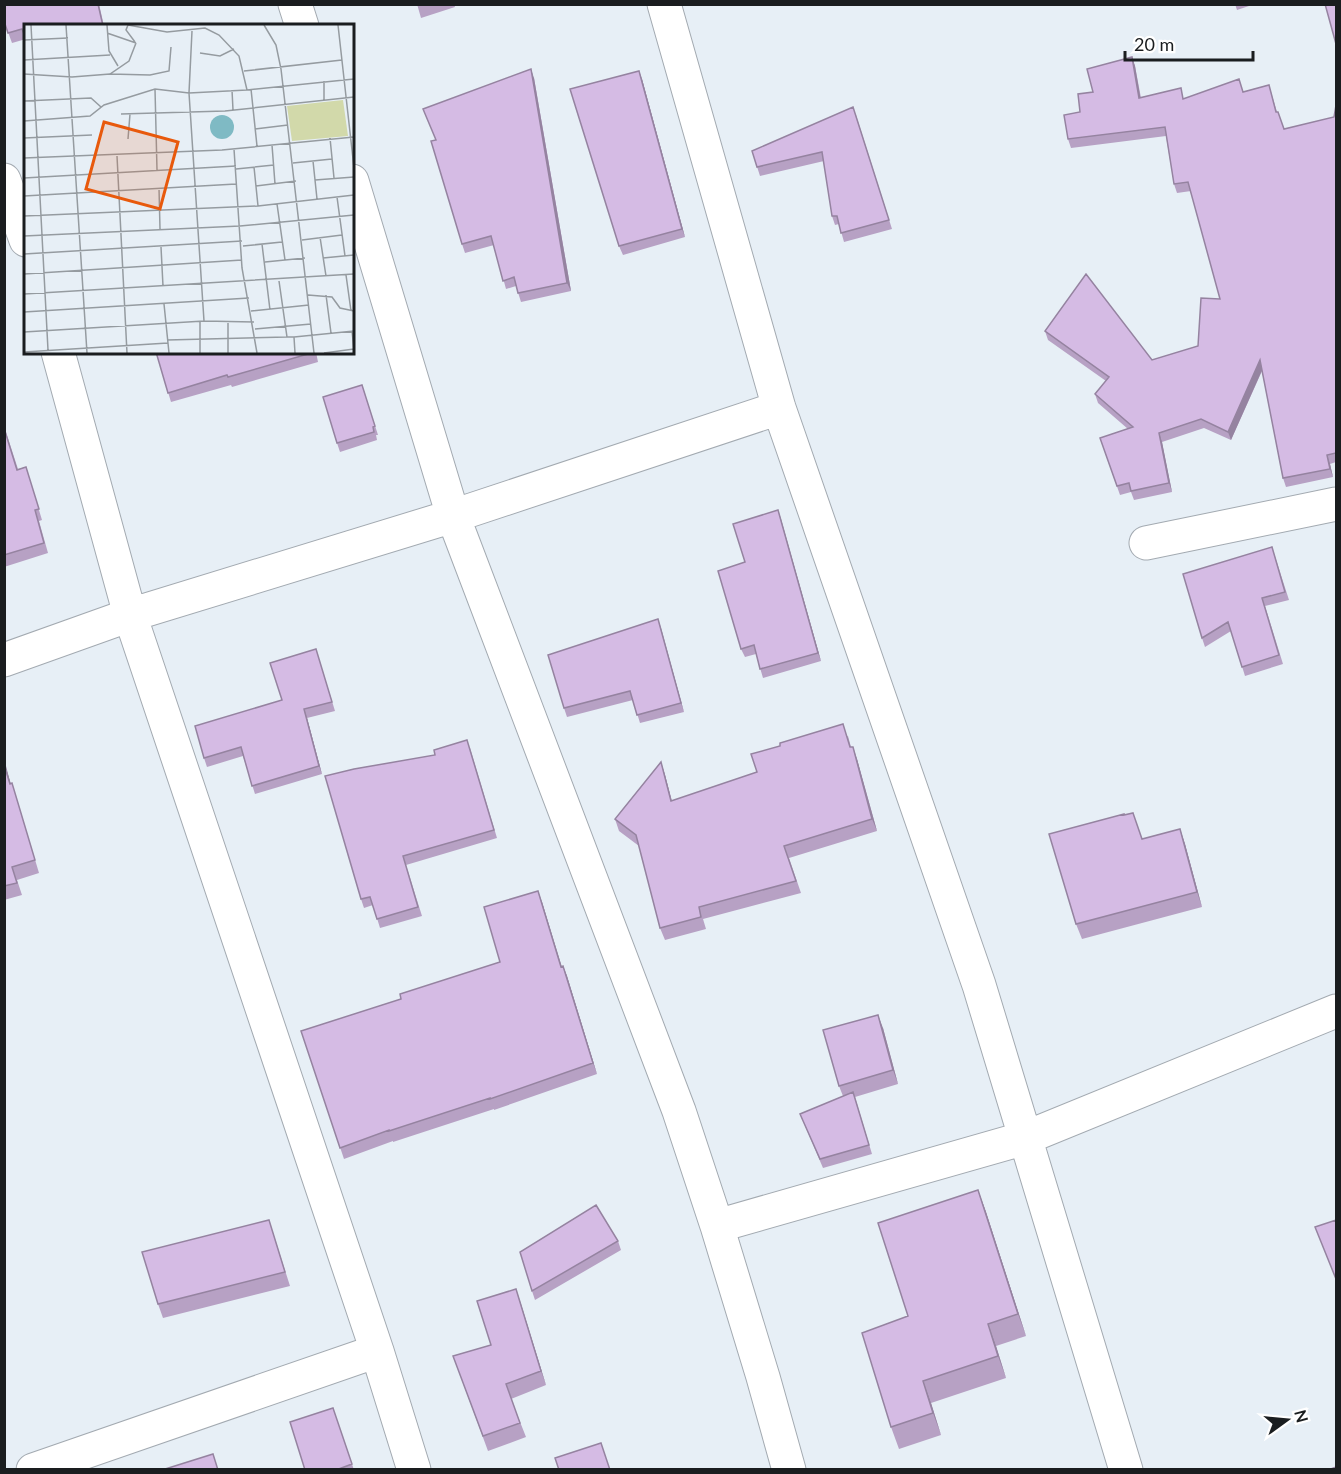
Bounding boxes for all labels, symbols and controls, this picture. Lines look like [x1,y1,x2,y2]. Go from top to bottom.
inset map [24,24,354,354]
scale bar [1125,24,1252,62]
text: 20 m [1134,33,1174,55]
north arrow [1257,1390,1317,1450]
text: N [1291,1408,1313,1424]

